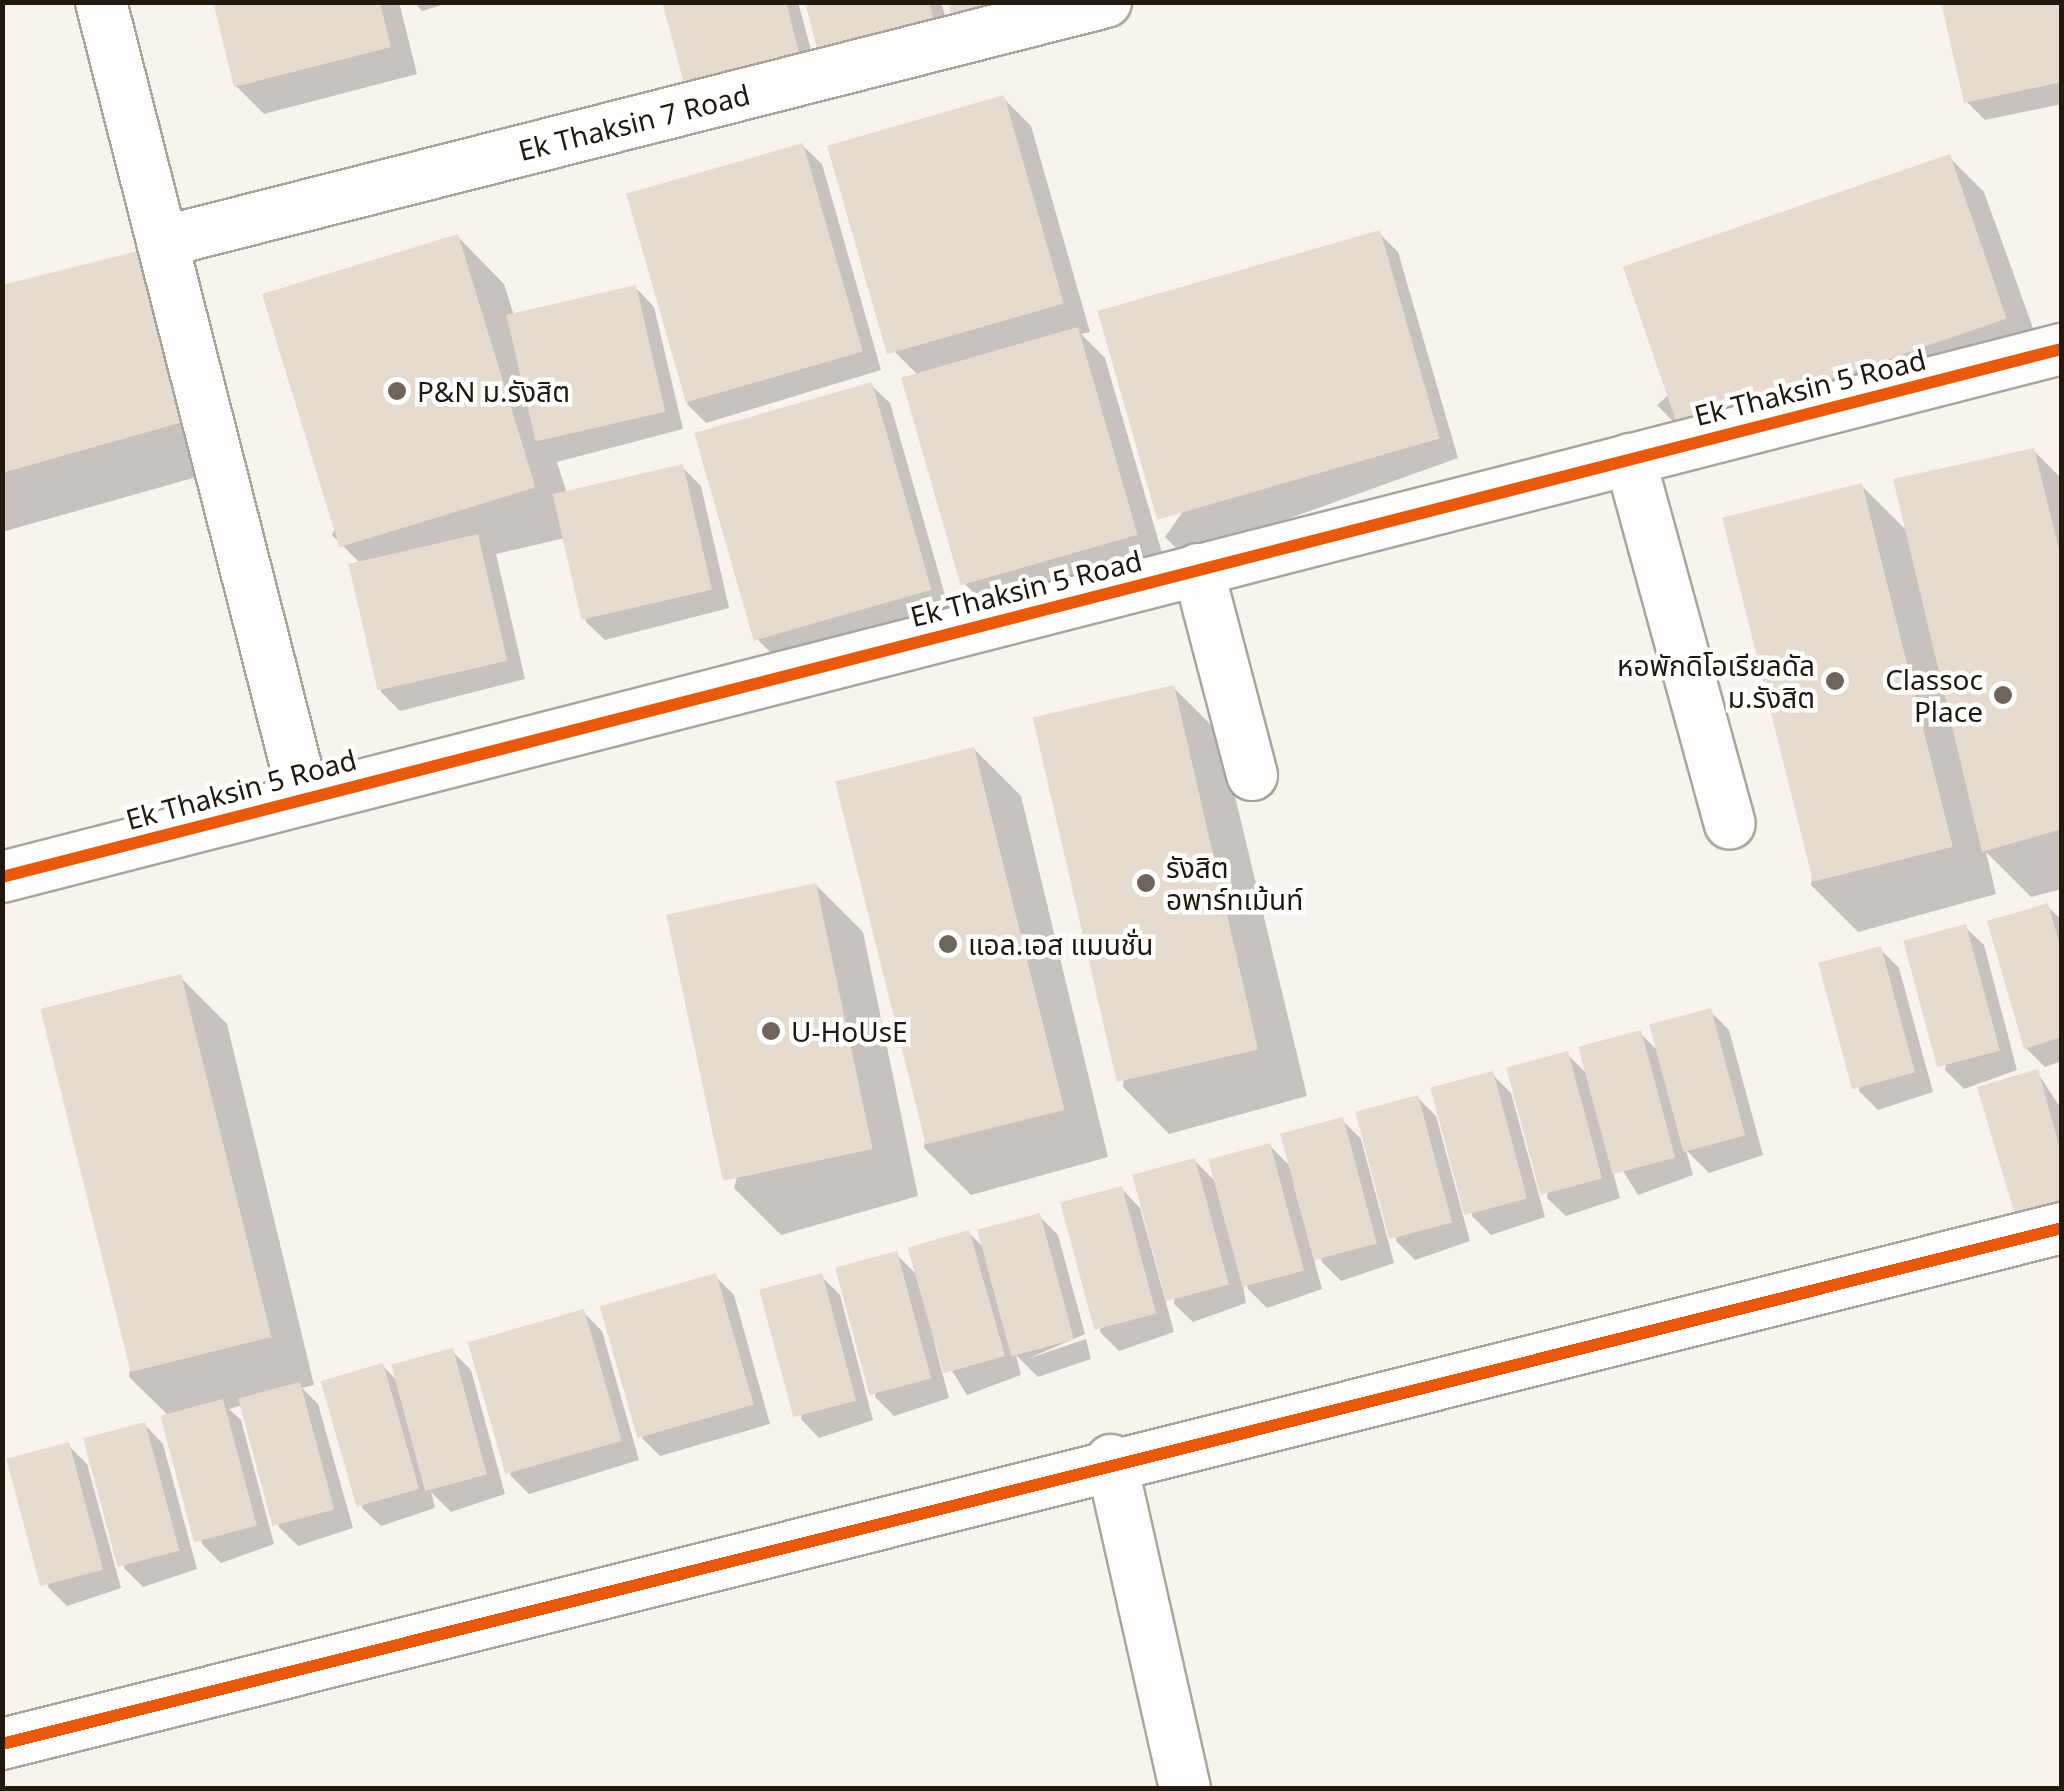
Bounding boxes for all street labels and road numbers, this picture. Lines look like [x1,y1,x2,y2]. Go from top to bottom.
street label: Ek Thaksin 7 Road [515,77,753,167]
street label: Ek Thaksin 5 Road [1691,342,1929,432]
street label: Ek Thaksin 5 Road [907,543,1145,633]
street label: Ek Thaksin 5 Road [122,742,360,836]

